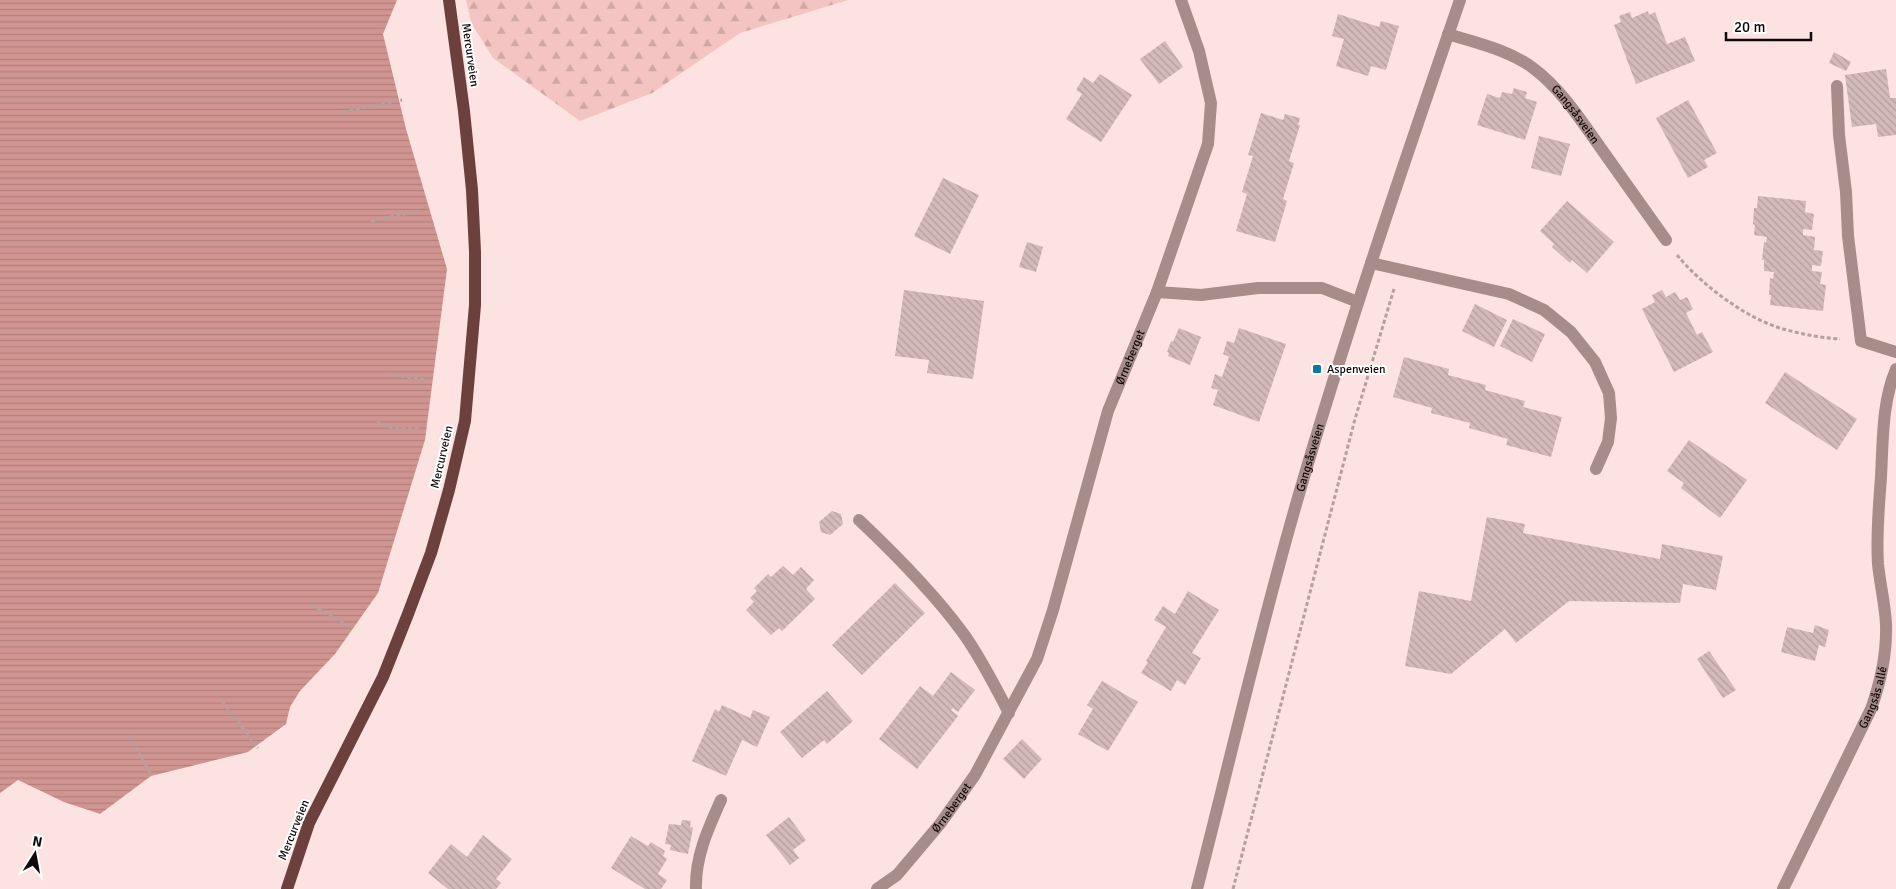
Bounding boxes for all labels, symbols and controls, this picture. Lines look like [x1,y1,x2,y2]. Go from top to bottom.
scale bar [1726,10,1811,42]
text: 20 m [1734,18,1765,36]
street label: Mercurveien [458,22,482,88]
street label: Gangsåsveien [1548,81,1603,147]
street label: Ørneberget [1112,328,1148,387]
place label: Aspenveien [1327,362,1385,377]
marker: Aspenveien [1311,363,1323,375]
street label: Gangsåsveien [1293,422,1327,493]
street label: Mercurveien [427,424,457,490]
street label: Gangsås allé [1855,665,1890,731]
street label: Ørneberget [928,780,975,836]
street label: Mercurveien [275,798,313,862]
north arrow [10,829,60,879]
text: N [31,832,44,851]

